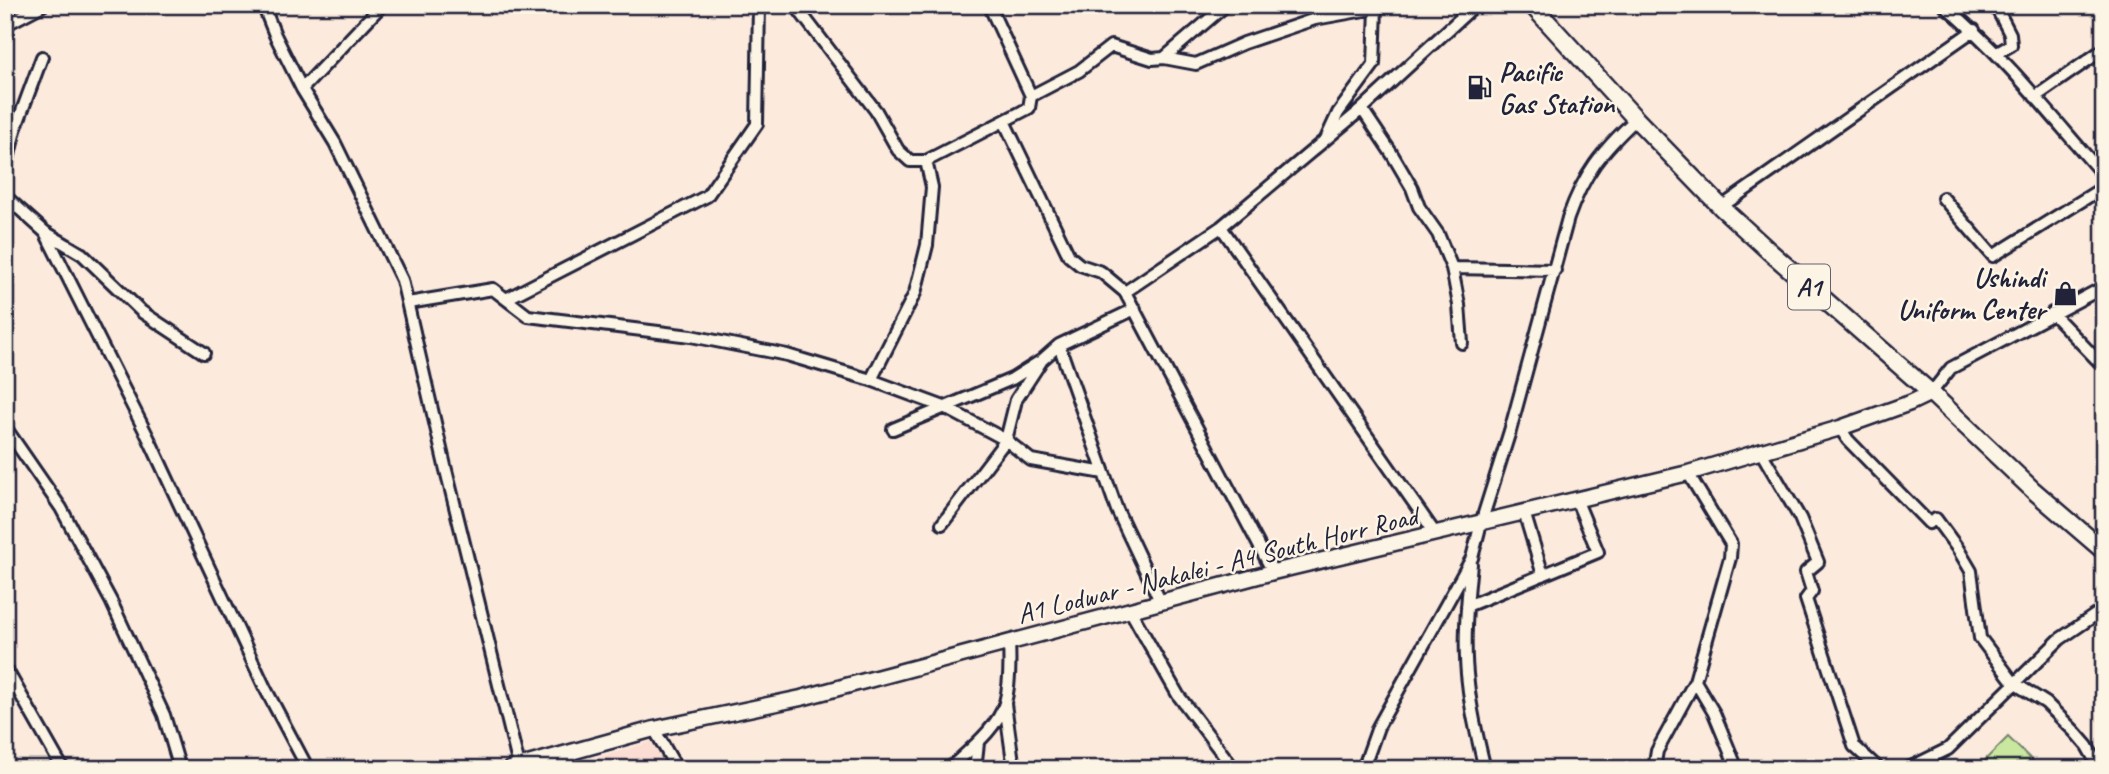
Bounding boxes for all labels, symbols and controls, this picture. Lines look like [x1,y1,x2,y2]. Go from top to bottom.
place label: Pacific Gas Station [1499,54,1615,121]
fuel station icon: Pacific Gas Station [1465,73,1493,101]
place label: Ushindi Uniform Center [1898,260,2049,327]
road number: A1 [1788,264,1830,310]
shop icon: Ushindi Uniform Center [2051,279,2079,307]
street label: A1 Lodwar - Nakalei - A4 South Horr Road [1013,497,1425,631]

